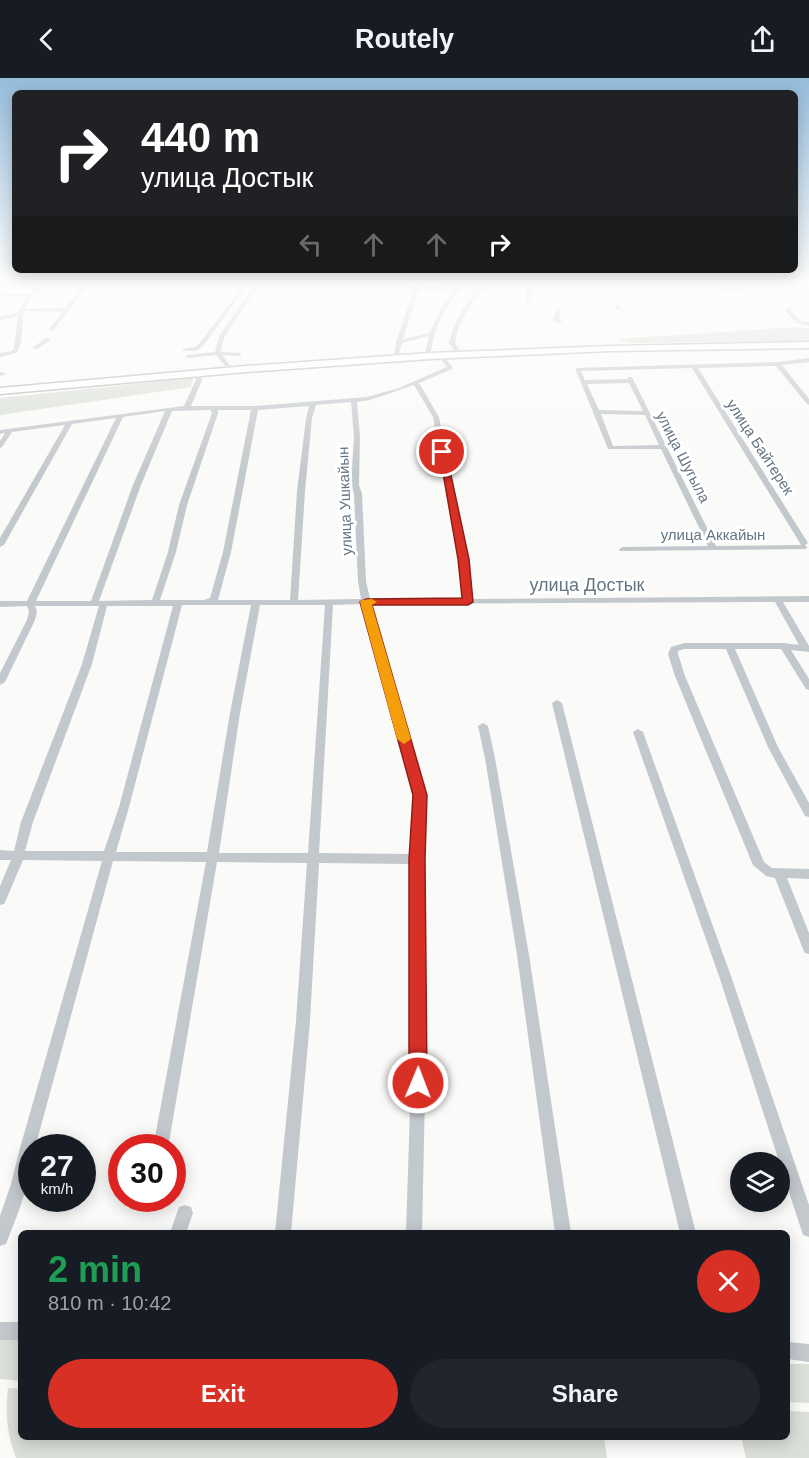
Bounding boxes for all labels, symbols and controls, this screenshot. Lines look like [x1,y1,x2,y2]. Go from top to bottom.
icon: back [30,23,63,56]
icon: share [746,23,779,56]
text: Routely [355,24,454,54]
icon: right [42,114,120,192]
text: 440 m [141,114,260,161]
text: улица Достык [141,163,313,193]
icon: left [294,228,327,261]
icon: ahead [357,228,390,261]
icon: ahead [420,228,453,261]
icon: right [483,228,516,261]
street label: улица Байтерек [723,396,798,498]
street label: улица Шугыла [653,408,714,506]
pin [416,426,467,477]
icon: arrive [425,435,458,468]
street label: улица Ушкайын [334,446,355,556]
street label: улица Аккайын [661,526,765,543]
street label: улица Достык [530,575,645,595]
position arrow [386,1051,450,1115]
speed limit sign: 30 [108,1134,186,1212]
text: 27 [40,1149,74,1182]
map controls [730,1152,790,1212]
button: layers [730,1152,790,1212]
text: km/h [41,1180,73,1197]
text: 2 min [48,1249,142,1290]
button: close [697,1250,760,1313]
text: 810 m · 10:42 [48,1292,171,1314]
button: Exit [48,1359,398,1428]
button: Share [410,1359,760,1428]

